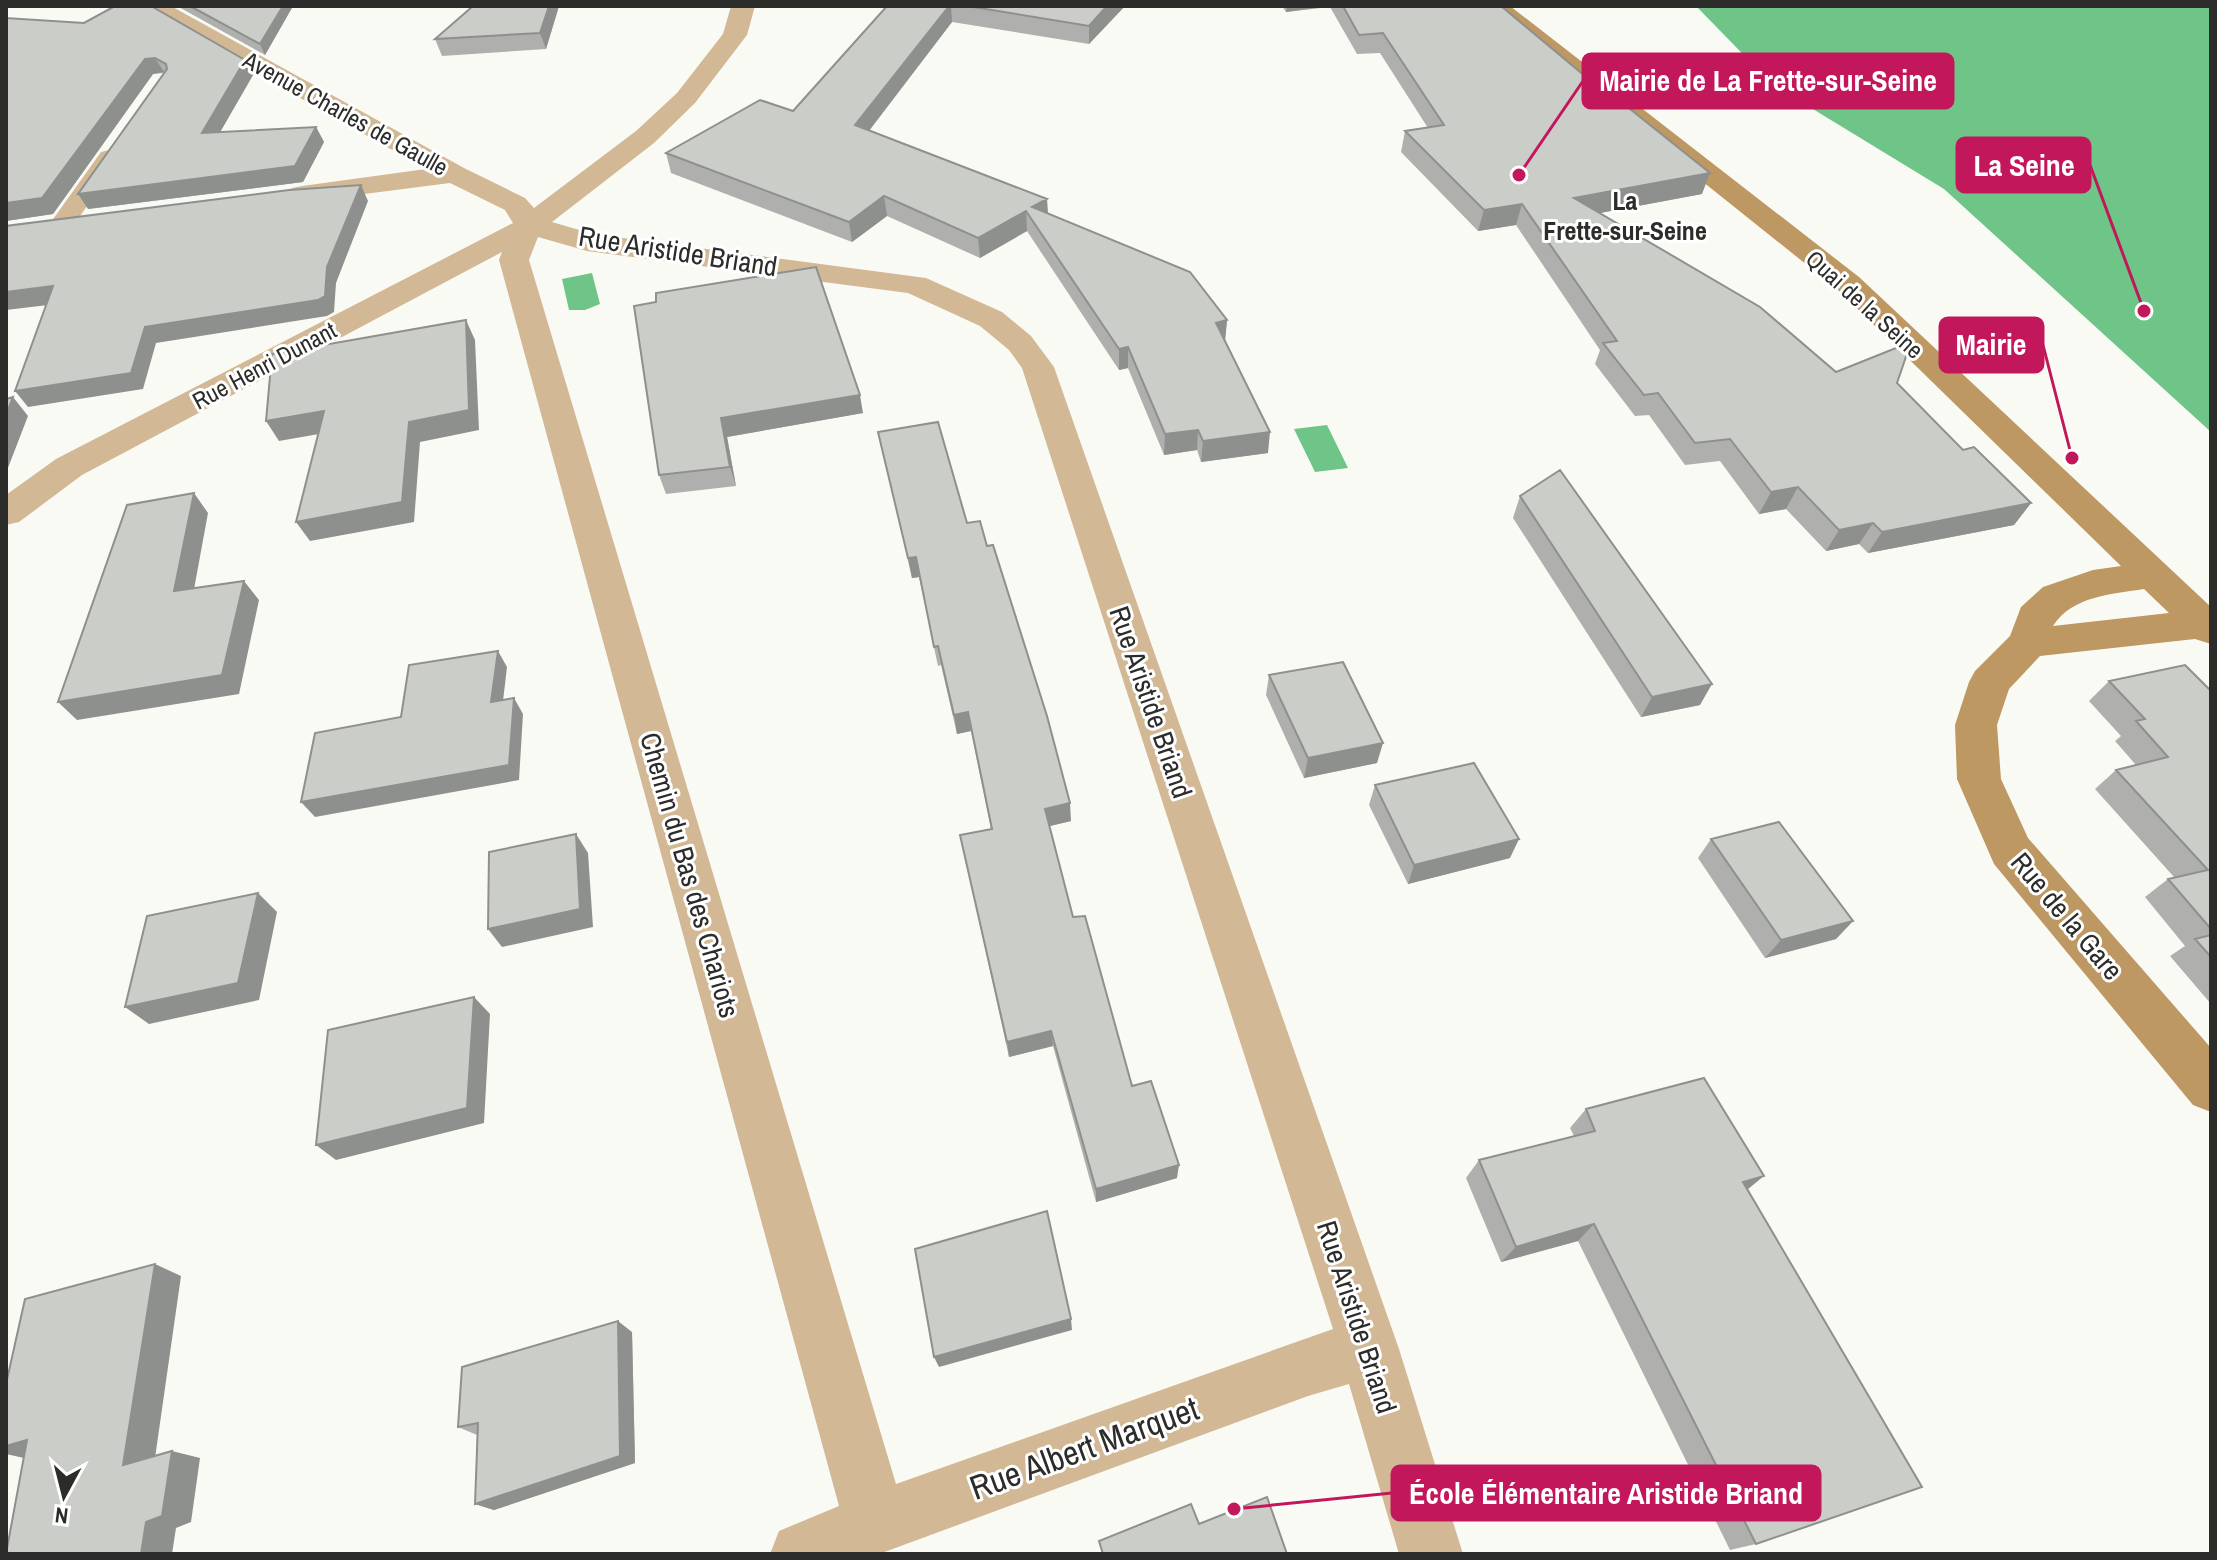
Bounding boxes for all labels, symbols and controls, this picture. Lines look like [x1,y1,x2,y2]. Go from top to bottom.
street label: Avenue Charles de Gaulle [237,43,454,183]
callout: Mairie de La Frette-sur-Seine [1583,54,1953,108]
text: Mairie de La Frette-sur-Seine [1599,60,1937,100]
callout: La Seine [1957,138,2090,192]
text: La Seine [1973,145,2075,185]
district label: La Frette-sur-Seine [1543,183,1707,248]
street label: Rue Aristide Briand [576,217,780,285]
street label: Quai de la Seine [1799,243,1931,365]
street label: Rue Henri Dunant [186,313,342,416]
callout: Mairie [1940,318,2043,372]
text: Mairie [1955,324,2027,364]
street label: Rue Aristide Briand [1100,601,1202,803]
street label: Chemin du Bas des Chariots [631,728,749,1022]
street label: Rue de la Gare [2002,844,2132,988]
street label: Rue Aristide Briand [1308,1216,1406,1418]
street label: Rue Albert Marquet [963,1385,1205,1511]
north arrow [24,1456,104,1536]
callout: École Élémentaire Aristide Briand [1392,1466,1820,1520]
text: École Élémentaire Aristide Briand [1409,1473,1803,1513]
text: N [53,1500,70,1532]

